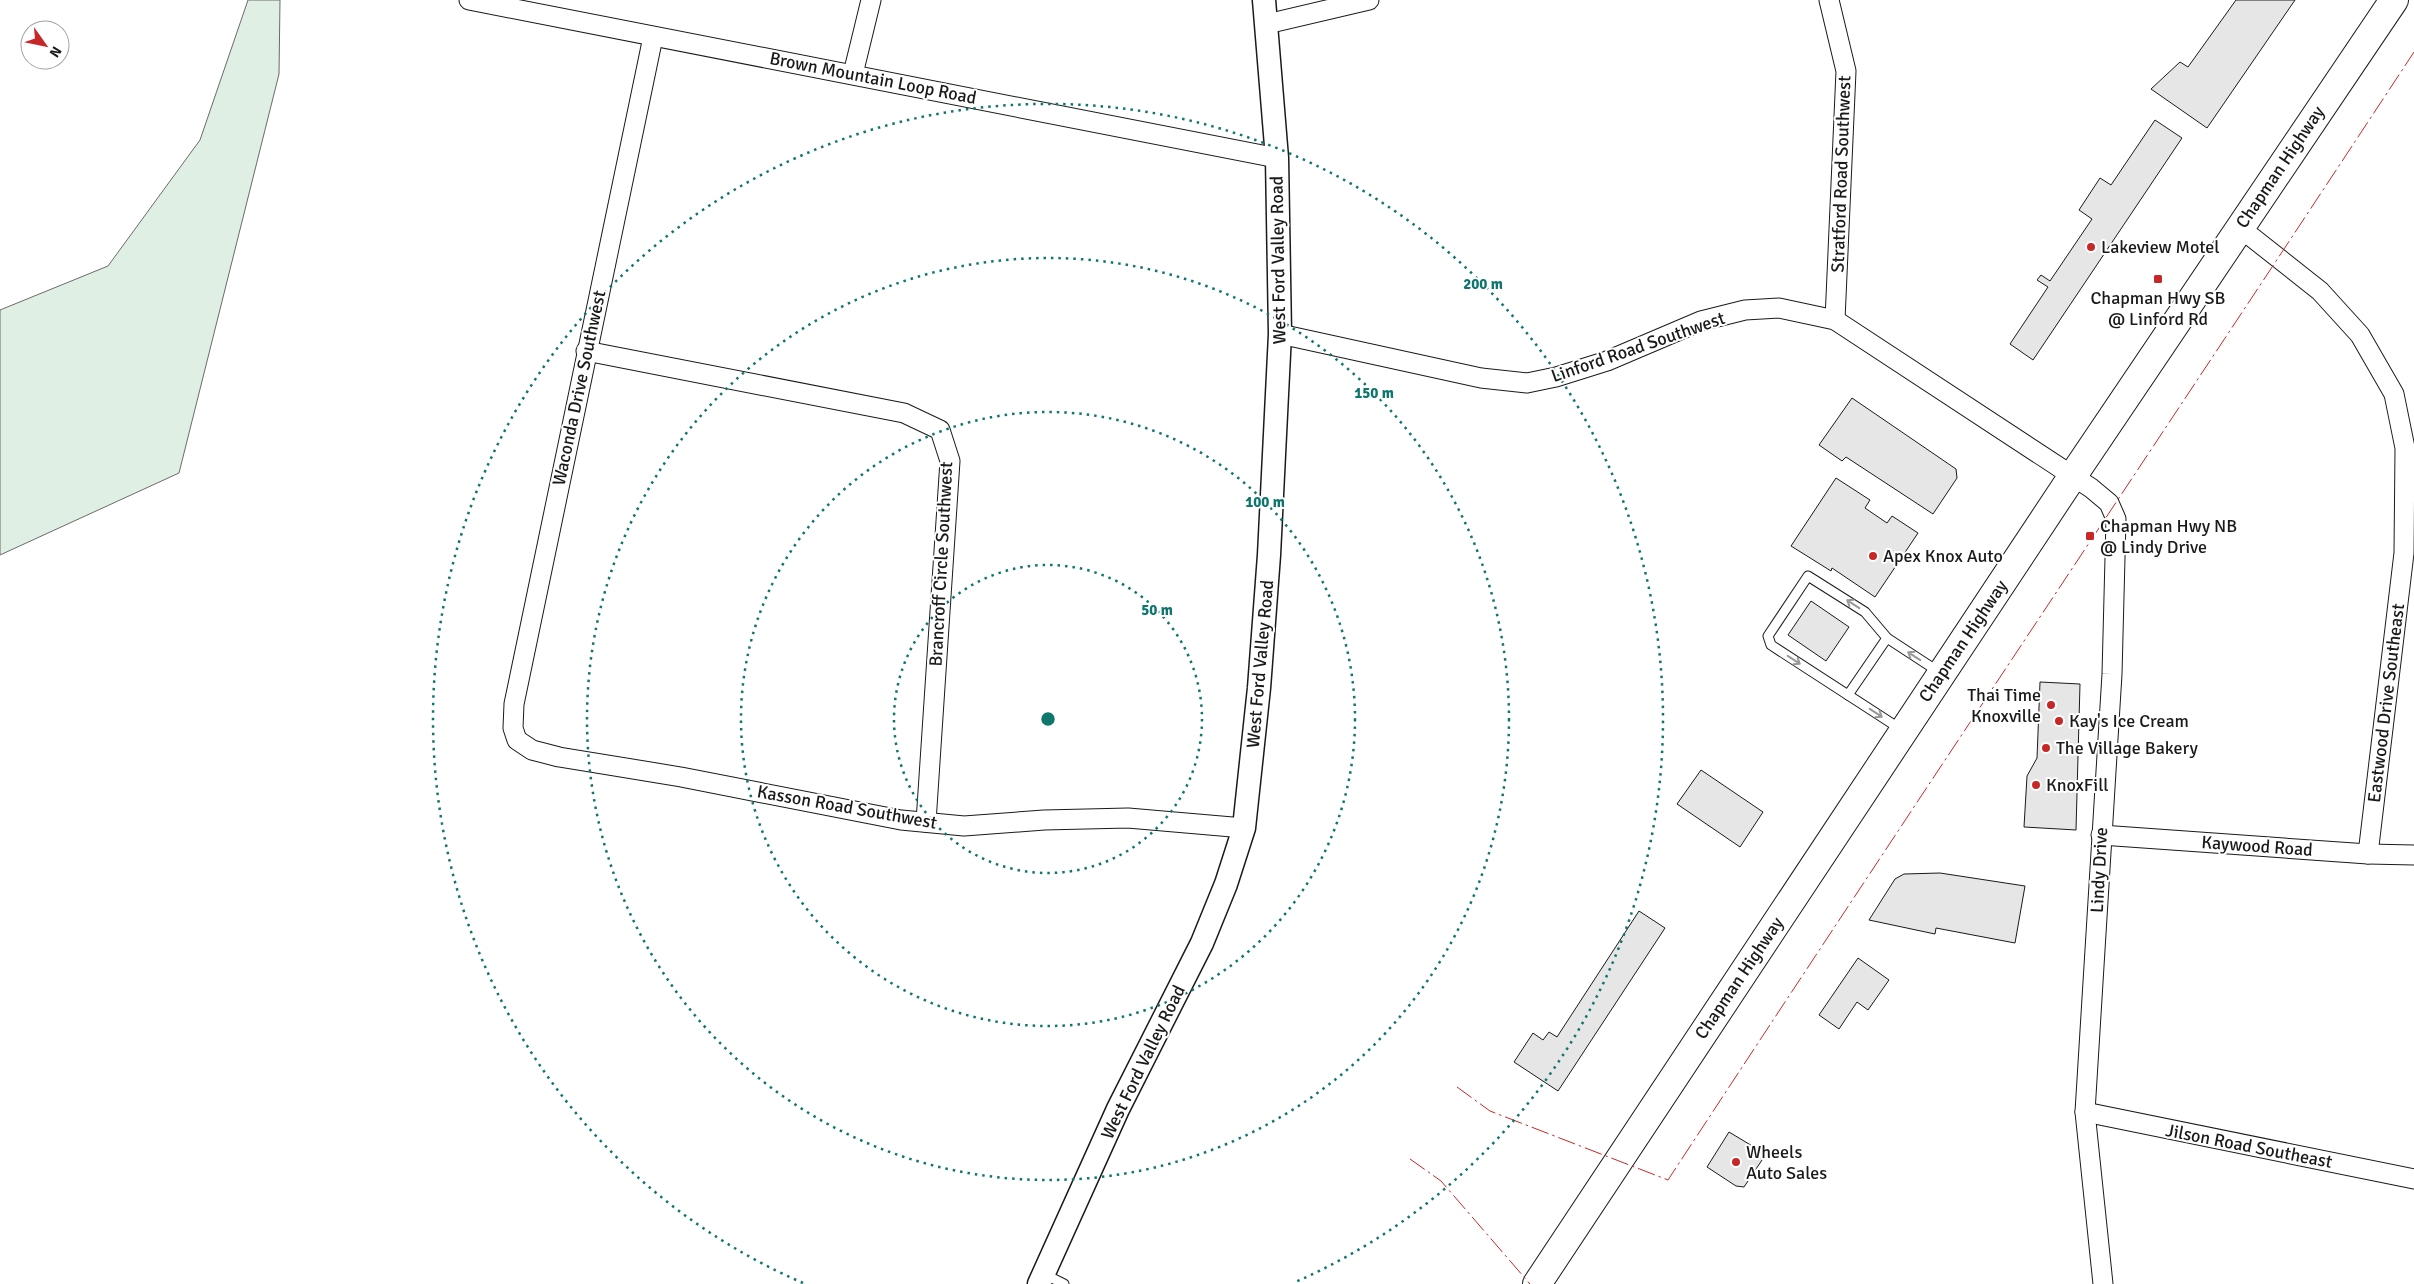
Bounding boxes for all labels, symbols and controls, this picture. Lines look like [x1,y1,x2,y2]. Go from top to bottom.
north arrow [20,20,70,70]
text: N [46,43,65,61]
street label: Brown Mountain Loop Road [768,47,978,109]
street label: Stratford Road Southwest [1827,75,1855,273]
street label: Chapman Highway [2231,101,2329,232]
street label: West Ford Valley Road [1266,176,1290,344]
place label: Lakeview Motel [2101,236,2220,258]
marker: Lakeview Motel [2085,241,2097,253]
marker: Chapman Hwy SB @ Linford Rd [2152,273,2164,285]
text: 200 m [1463,275,1503,293]
place label: Chapman Hwy SB @ Linford Rd [2091,287,2226,330]
street label: Waconda Drive Southwest [548,288,610,488]
street label: Linford Road Southwest [1548,307,1728,387]
text: 150 m [1354,384,1394,402]
street label: Brancroff Circle Southwest [925,461,957,667]
text: 100 m [1245,493,1285,511]
place label: Chapman Hwy NB @ Lindy Drive [2100,515,2237,558]
marker: Chapman Hwy NB @ Lindy Drive [2084,530,2096,542]
place label: Apex Knox Auto [1883,545,2003,567]
marker: Apex Knox Auto [1867,550,1879,562]
street label: Chapman Highway [1914,575,2012,706]
street label: West Ford Valley Road [1242,579,1278,749]
one-way arrow [1846,599,1860,609]
text: 50 m [1141,601,1173,619]
street label: Eastwood Drive Southeast [2363,602,2409,804]
one-way arrow [1908,651,1922,661]
one-way arrow [1787,655,1801,666]
place label: Thai Time Knoxville [1967,684,2041,727]
marker: Thai Time Knoxville [2045,699,2057,711]
one-way arrow [1868,708,1882,718]
centre of rings [1039,710,1057,728]
place label: Kay's Ice Cream [2069,710,2189,732]
marker: Kay's Ice Cream [2053,715,2065,727]
place label: The Village Bakery [2056,737,2199,759]
marker: The Village Bakery [2040,742,2052,754]
place label: KnoxFill [2046,774,2109,796]
marker: KnoxFill [2030,779,2042,791]
street label: Kasson Road Southwest [755,780,939,834]
street label: Lindy Drive [2086,827,2112,913]
street label: Kaywood Road [2201,831,2313,861]
street label: Chapman Highway [1690,912,1788,1043]
street label: West Ford Valley Road [1096,981,1190,1143]
street label: Jilson Road Southeast [2164,1119,2334,1173]
place label: Wheels Auto Sales [1746,1141,1827,1184]
marker: Wheels Auto Sales [1730,1156,1742,1168]

